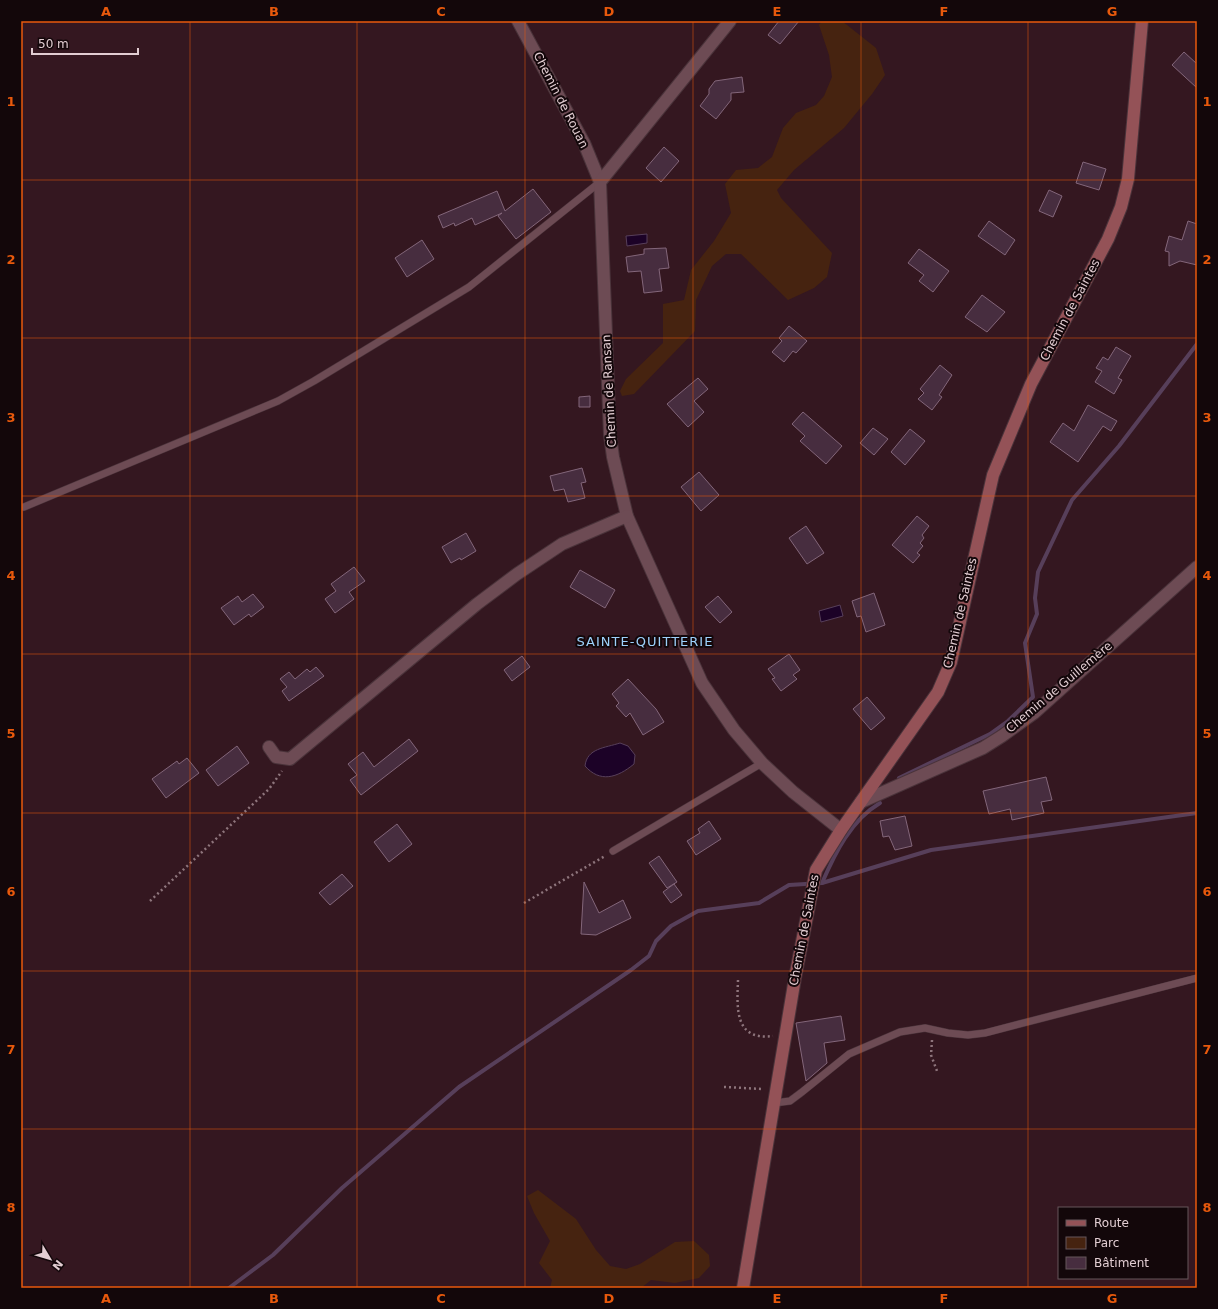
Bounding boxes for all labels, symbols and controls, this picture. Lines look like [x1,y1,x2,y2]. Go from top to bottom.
text: A [101,4,111,19]
text: B [269,4,279,19]
text: C [436,4,446,19]
text: D [604,4,615,19]
text: E [773,4,781,19]
text: F [940,4,948,19]
text: G [1107,4,1117,19]
scale bar [32,30,138,56]
text: 50 m [38,37,69,51]
street label: Chemin de Rouan [531,49,591,151]
text: 1 [6,94,16,109]
text: 1 [1202,94,1212,109]
text: 2 [6,252,16,267]
text: 2 [1202,252,1212,267]
street label: Chemin de Saintes [1037,257,1103,363]
street label: Chemin de Ransan [599,334,619,448]
text: 3 [6,410,16,425]
text: 3 [1202,410,1212,425]
street label: Chemin de Saintes [940,556,980,670]
text: 4 [6,568,16,583]
text: 4 [1202,568,1212,583]
district label: SAINTE-QUITTERIE [577,634,713,649]
street label: Chemin de Guillemère [1003,639,1115,735]
text: 5 [6,726,16,741]
text: 5 [1202,726,1212,741]
street label: Chemin de Saintes [786,873,822,987]
text: 6 [6,884,16,899]
text: 6 [1202,884,1212,899]
text: 7 [6,1042,16,1057]
text: 7 [1202,1042,1212,1057]
text: 8 [6,1200,16,1215]
text: 8 [1202,1200,1212,1215]
legend [1058,1207,1188,1279]
text: Route [1094,1216,1129,1230]
text: Parc [1094,1236,1119,1250]
north arrow [30,1239,70,1279]
text: Bâtiment [1094,1256,1149,1270]
text: N [50,1257,65,1272]
text: A [101,1291,111,1306]
text: B [269,1291,279,1306]
text: C [436,1291,446,1306]
text: D [604,1291,615,1306]
text: E [773,1291,781,1306]
text: F [940,1291,948,1306]
text: G [1107,1291,1117,1306]

